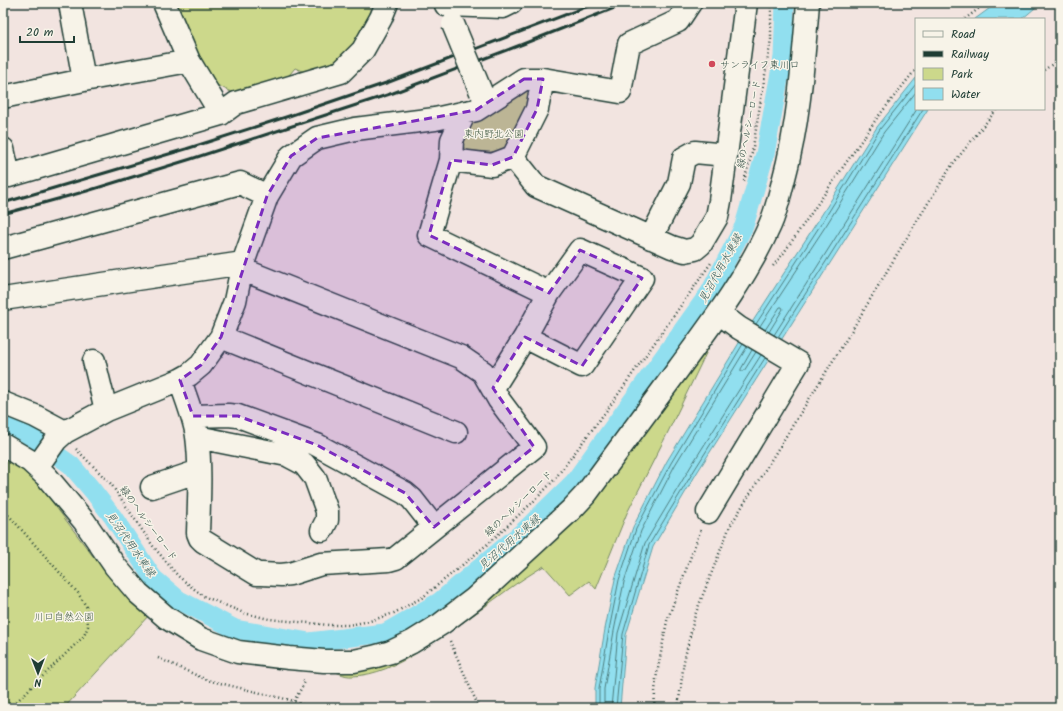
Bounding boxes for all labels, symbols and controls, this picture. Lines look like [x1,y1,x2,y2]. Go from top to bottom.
scale bar [20,18,74,44]
legend [915,18,1045,110]
text: 20 m [26,23,54,42]
text: Road [951,25,976,44]
text: Railway [951,45,989,64]
place label: サンライフ東川口 [720,57,800,73]
marker: サンライフ東川口 [707,59,717,69]
text: Park [951,65,973,84]
street label: 緑のヘルシーロード [733,79,765,170]
text: Water [951,85,981,104]
park label: 東内野北公園 [464,126,524,142]
water label: 見沼代用水東縁 [694,230,748,307]
street label: 緑のヘルシーロード [481,467,556,541]
street label: 緑のヘルシーロード [115,483,181,565]
water label: 見沼代用水東縁 [101,508,160,582]
water label: 見沼代用水東縁 [475,510,545,575]
park label: 川口自然公園 [34,609,94,625]
north arrow [18,653,58,693]
text: N [34,673,41,691]

